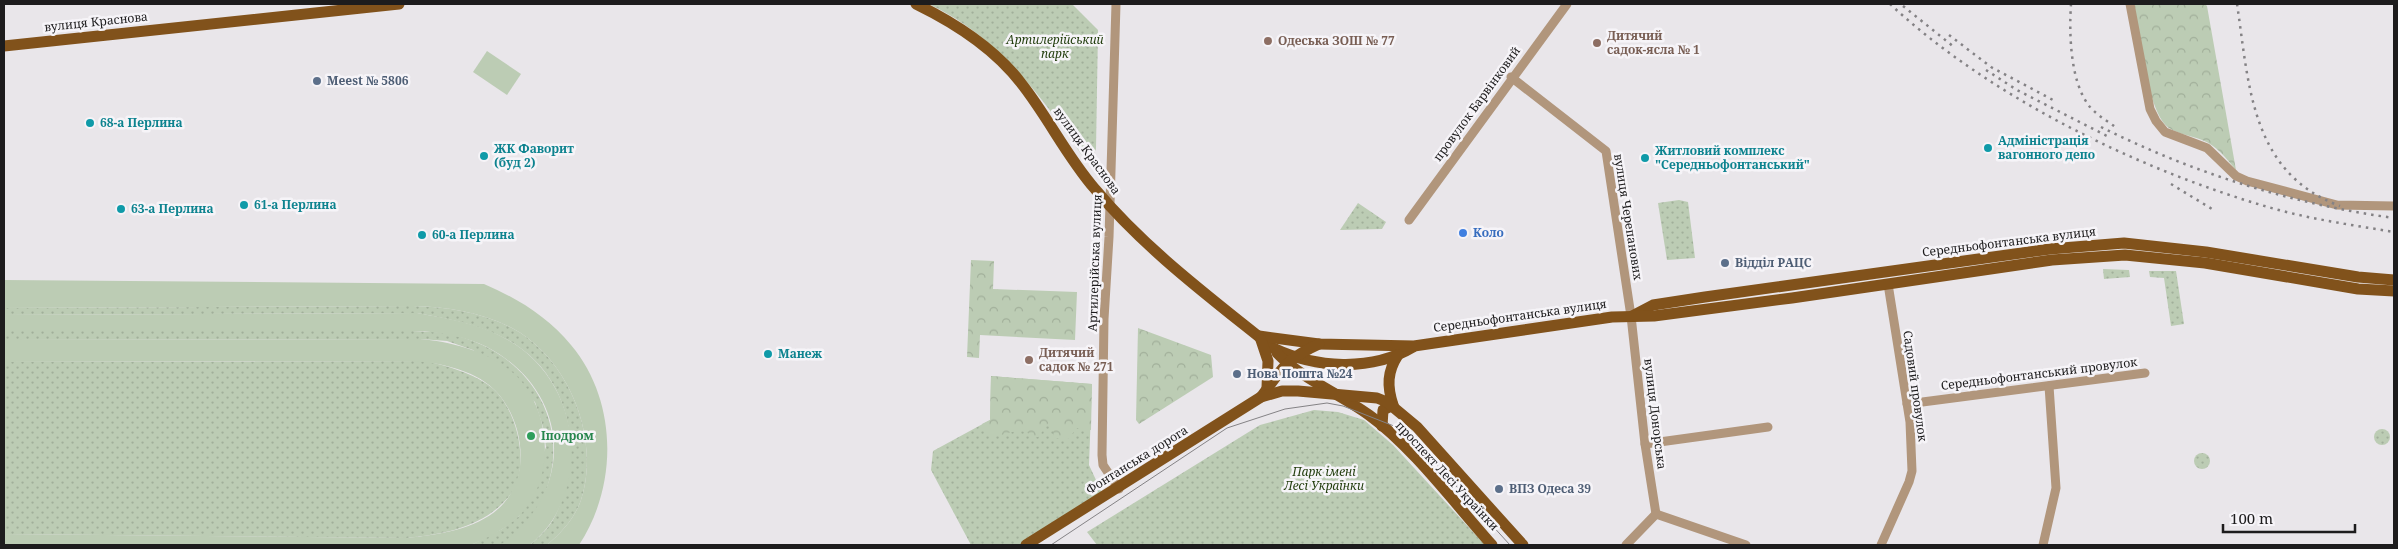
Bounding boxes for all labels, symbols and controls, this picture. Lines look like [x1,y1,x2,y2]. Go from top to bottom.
street label: вулиця Краснова [43,8,149,35]
place label: Дитячий садок-ясла № 1 [1607,27,1700,58]
park label: Артилерійський парк [1005,31,1104,62]
place label: Одеська ЗОШ № 77 [1278,32,1395,49]
marker: Одеська ЗОШ № 77 [1262,35,1274,47]
marker: Дитячий садок-ясла № 1 [1591,37,1603,49]
street label: провулок Барвінковий [1429,43,1524,165]
place label: Meest № 5806 [327,72,409,89]
marker: Meest № 5806 [311,75,323,87]
street label: вулиця Краснова [1050,104,1125,198]
place label: 68-а Перлина [100,114,183,131]
marker: 68-а Перлина [84,117,96,129]
place label: Адміністрація вагонного депо [1998,132,2095,163]
place label: ЖК Фаворит (буд 2) [494,140,574,171]
place label: Житловий комплекс "Середньофонтанський" [1655,142,1810,173]
marker: Адміністрація вагонного депо [1982,142,1994,154]
marker: ЖК Фаворит (буд 2) [478,150,490,162]
street label: вулиця Черепанових [1610,152,1647,281]
marker: Житловий комплекс "Середньофонтанський" [1639,152,1651,164]
street label: Артилерійська вулиця [1084,194,1105,332]
place label: 61-а Перлина [254,196,337,213]
marker: 61-а Перлина [238,199,250,211]
place label: 63-а Перлина [131,200,214,217]
marker: 63-а Перлина [115,203,127,215]
street label: Середньофонтанська вулиця [1921,222,2097,261]
place label: Коло [1473,224,1504,241]
place label: 60-а Перлина [432,226,515,243]
marker: Коло [1457,227,1469,239]
marker: 60-а Перлина [416,229,428,241]
place label: Відділ РАЦС [1735,254,1812,271]
marker: Відділ РАЦС [1719,257,1731,269]
street label: Середньофонтанська вулиця [1432,295,1608,336]
street label: Садовий провулок [1899,329,1932,443]
place label: Дитячий садок № 271 [1039,344,1114,375]
place label: Манеж [778,345,823,362]
marker: Манеж [762,348,774,360]
street label: Середньофонтанський провулок [1940,353,2139,394]
marker: Дитячий садок № 271 [1023,354,1035,366]
street label: вулиця Донорська [1640,358,1671,470]
place label: Нова Пошта №24 [1247,365,1353,382]
marker: Нова Пошта №24 [1231,368,1243,380]
street label: проспект Лесі Українки [1392,417,1503,534]
street label: Фонтанська дорога [1082,421,1191,498]
place label: Іподром [541,427,594,444]
marker: Іподром [525,430,537,442]
park label: Парк імені Лесі Українки [1283,463,1364,494]
place label: ВПЗ Одеса 39 [1509,480,1591,497]
marker: ВПЗ Одеса 39 [1493,483,1505,495]
scale bar [2223,502,2356,534]
text: 100 m [2230,508,2273,528]

